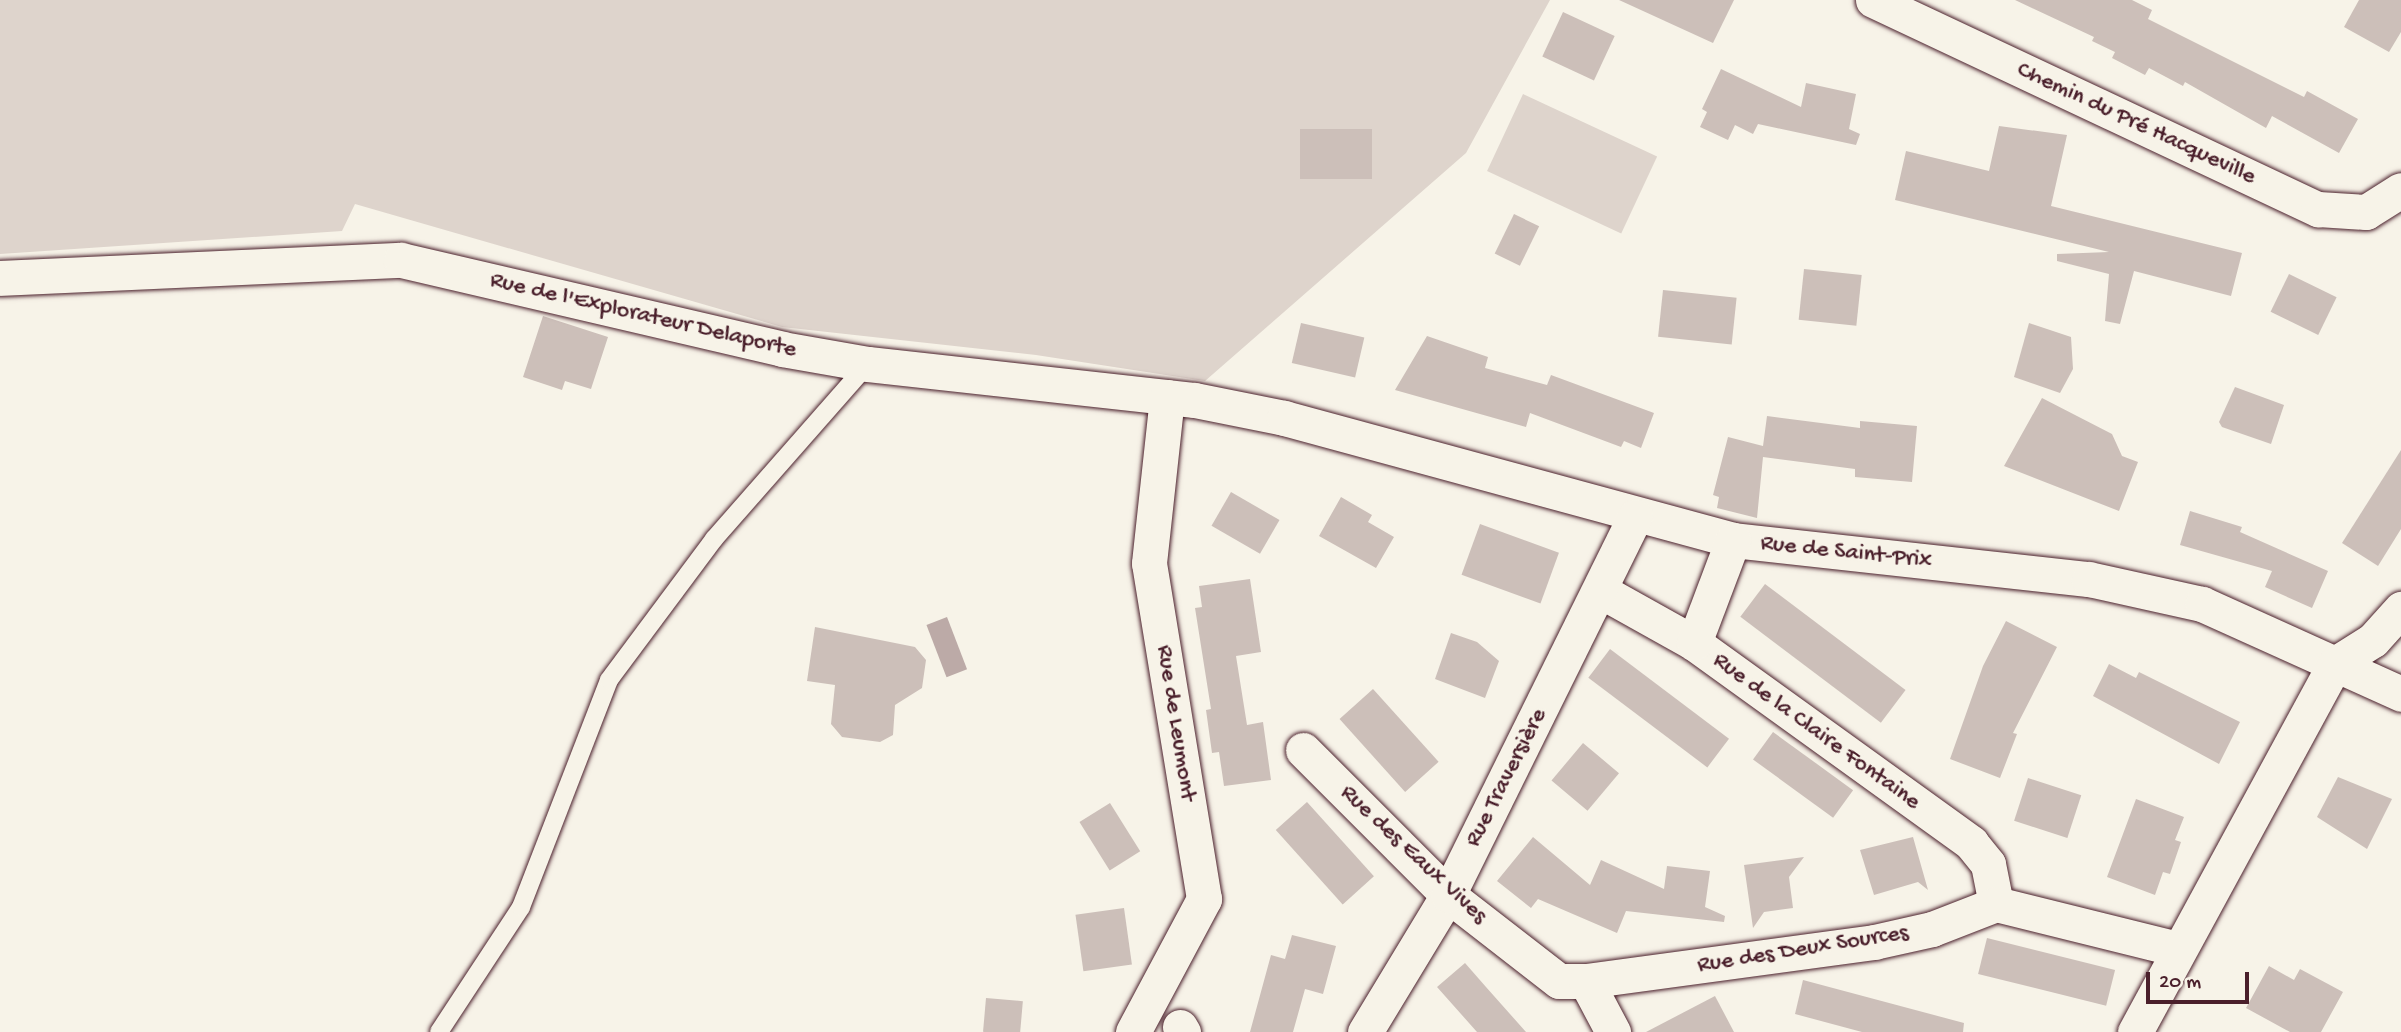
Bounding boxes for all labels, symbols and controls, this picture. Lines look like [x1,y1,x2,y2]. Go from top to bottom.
street label: Chemin du Pré Hacqueville [2012,56,2260,192]
street label: Rue de l'Explorateur Delaporte [487,267,799,365]
street label: Rue de Saint-Prix [1759,530,1933,576]
street label: Rue de Leumont [1148,643,1202,803]
street label: Rue de la Claire Fontaine [1706,647,1926,817]
street label: Rue Traversière [1460,704,1554,852]
street label: Rue des Eaux Vives [1333,779,1493,931]
street label: Rue des Deux Sources [1695,919,1911,981]
scale bar [2149,958,2252,1002]
text: 20 m [2159,971,2201,996]

